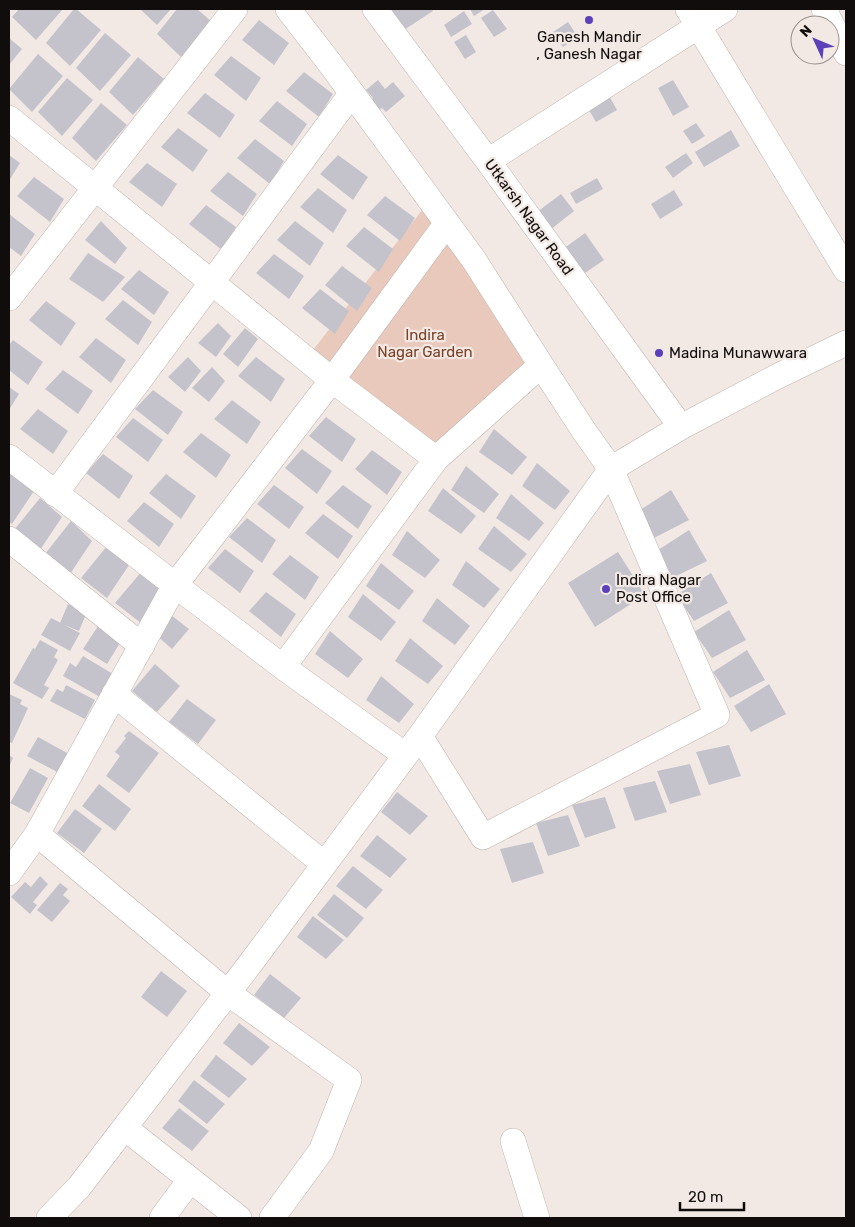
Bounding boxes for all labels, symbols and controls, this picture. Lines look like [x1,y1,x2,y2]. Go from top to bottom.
marker: Ganesh Mandir , Ganesh Nagar [583,14,595,26]
north arrow [790,15,840,65]
text: N [796,22,816,41]
place label: Ganesh Mandir , Ganesh Nagar [536,28,642,63]
street label: Utkarsh Nagar Road [481,156,577,278]
park label: Indira Nagar Garden [377,326,473,361]
place label: Madina Munawwara [669,344,807,362]
marker: Madina Munawwara [653,347,665,359]
place label: Indira Nagar Post Office [616,571,701,606]
marker: Indira Nagar Post Office [600,583,612,595]
scale bar [680,1180,744,1212]
text: 20 m [688,1188,723,1206]

